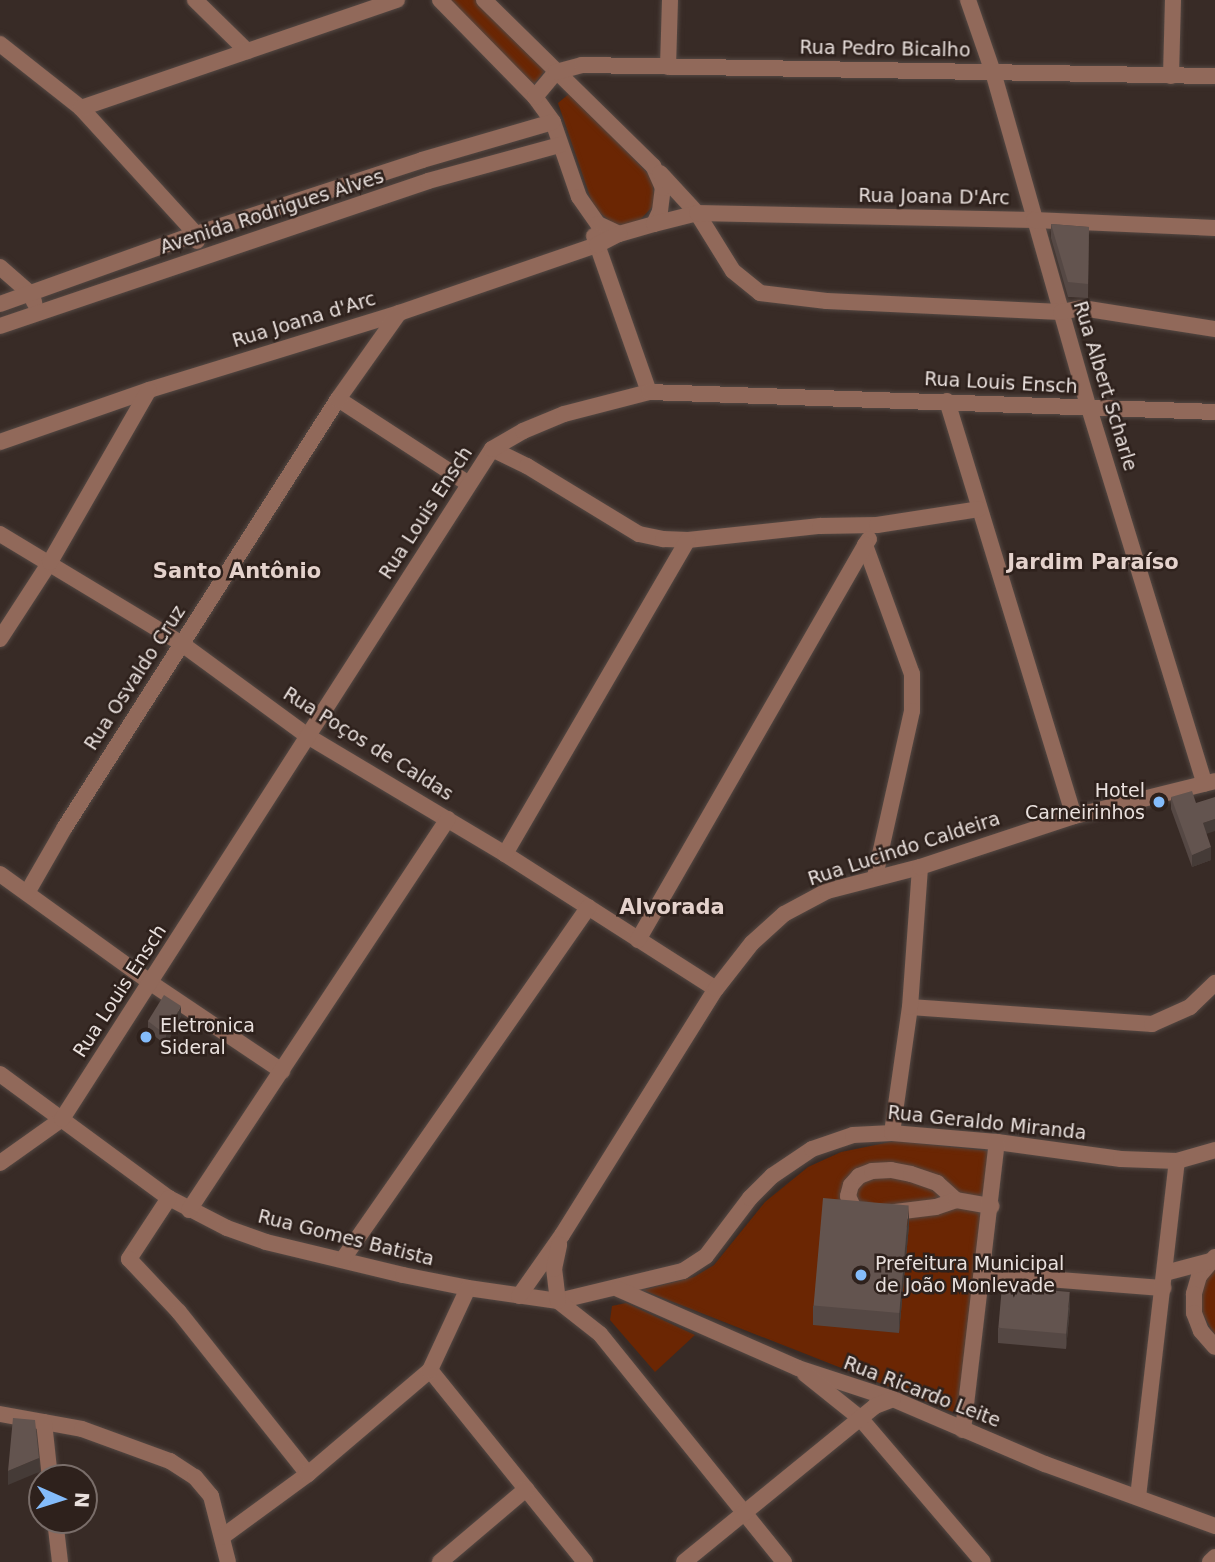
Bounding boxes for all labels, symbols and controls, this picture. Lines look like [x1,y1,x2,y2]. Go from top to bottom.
street label: Rua Pedro Bicalho [799,36,971,62]
street label: Avenida Rodrigues Alves [157,165,387,259]
street label: Rua Joana D'Arc [858,184,1010,210]
street label: Rua Joana d'Arc [230,287,378,353]
street label: Rua Albert Scharle [1068,298,1142,474]
street label: Rua Louis Ensch [924,368,1078,398]
street label: Rua Louis Ensch [375,442,477,584]
district label: Jardim Paraíso [1007,549,1179,575]
district label: Santo Antônio [153,558,321,584]
street label: Rua Osvaldo Cruz [80,601,190,755]
street label: Rua Poços de Caldas [279,682,457,806]
place label: Hotel Carneirinhos [1025,780,1145,824]
marker: Hotel Carneirinhos [1151,794,1167,810]
street label: Rua Lucindo Caldeira [805,807,1003,891]
district label: Alvorada [619,894,725,920]
street label: Rua Louis Ensch [69,920,171,1062]
place label: Eletronica Sideral [160,1015,255,1059]
marker: Eletronica Sideral [138,1029,154,1045]
street label: Rua Geraldo Miranda [886,1101,1088,1145]
street label: Rua Gomes Batista [255,1205,437,1271]
place label: Prefeitura Municipal de João Monlevade [875,1253,1064,1297]
marker: Prefeitura Municipal de João Monlevade [853,1267,869,1283]
street label: Rua Ricardo Leite [840,1352,1004,1432]
north arrow [28,1464,98,1534]
text: N [71,1491,93,1509]

